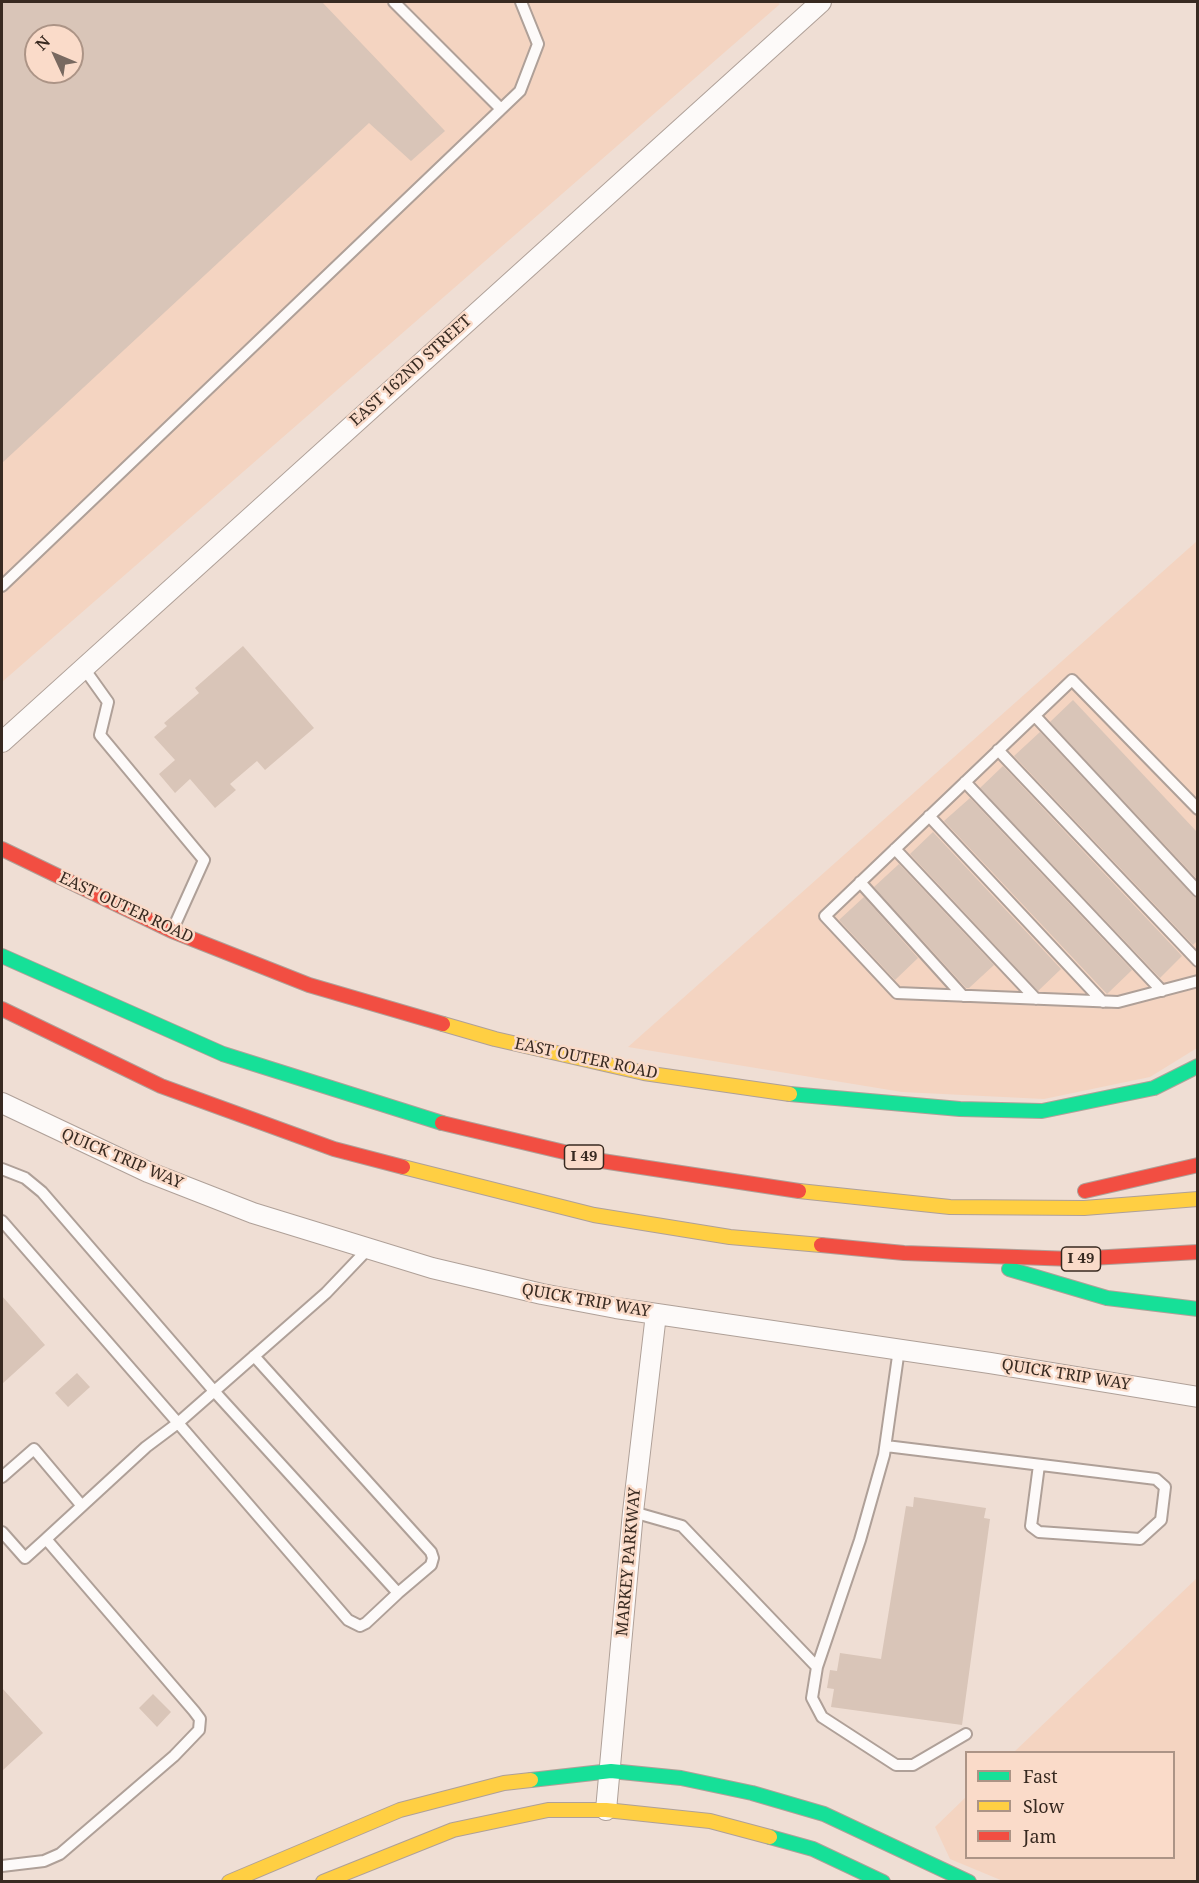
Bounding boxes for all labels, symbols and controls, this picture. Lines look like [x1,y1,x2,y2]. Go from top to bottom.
north arrow [24,24,84,84]
text: N [30,31,55,55]
street label: EAST 162ND STREET [346,311,476,431]
street label: EAST OUTER ROAD [56,868,196,948]
street label: EAST OUTER ROAD [513,1034,659,1084]
street label: QUICK TRIP WAY [58,1125,186,1193]
road number: I 49 [564,1145,604,1169]
road number: I 49 [1062,1247,1100,1271]
street label: QUICK TRIP WAY [520,1280,652,1322]
street label: QUICK TRIP WAY [1000,1355,1132,1395]
street label: MARKEY PARKWAY [613,1487,645,1637]
legend [965,1751,1175,1859]
text: Fast [1023,1764,1058,1788]
text: Slow [1023,1794,1064,1818]
text: Jam [1023,1824,1057,1848]

